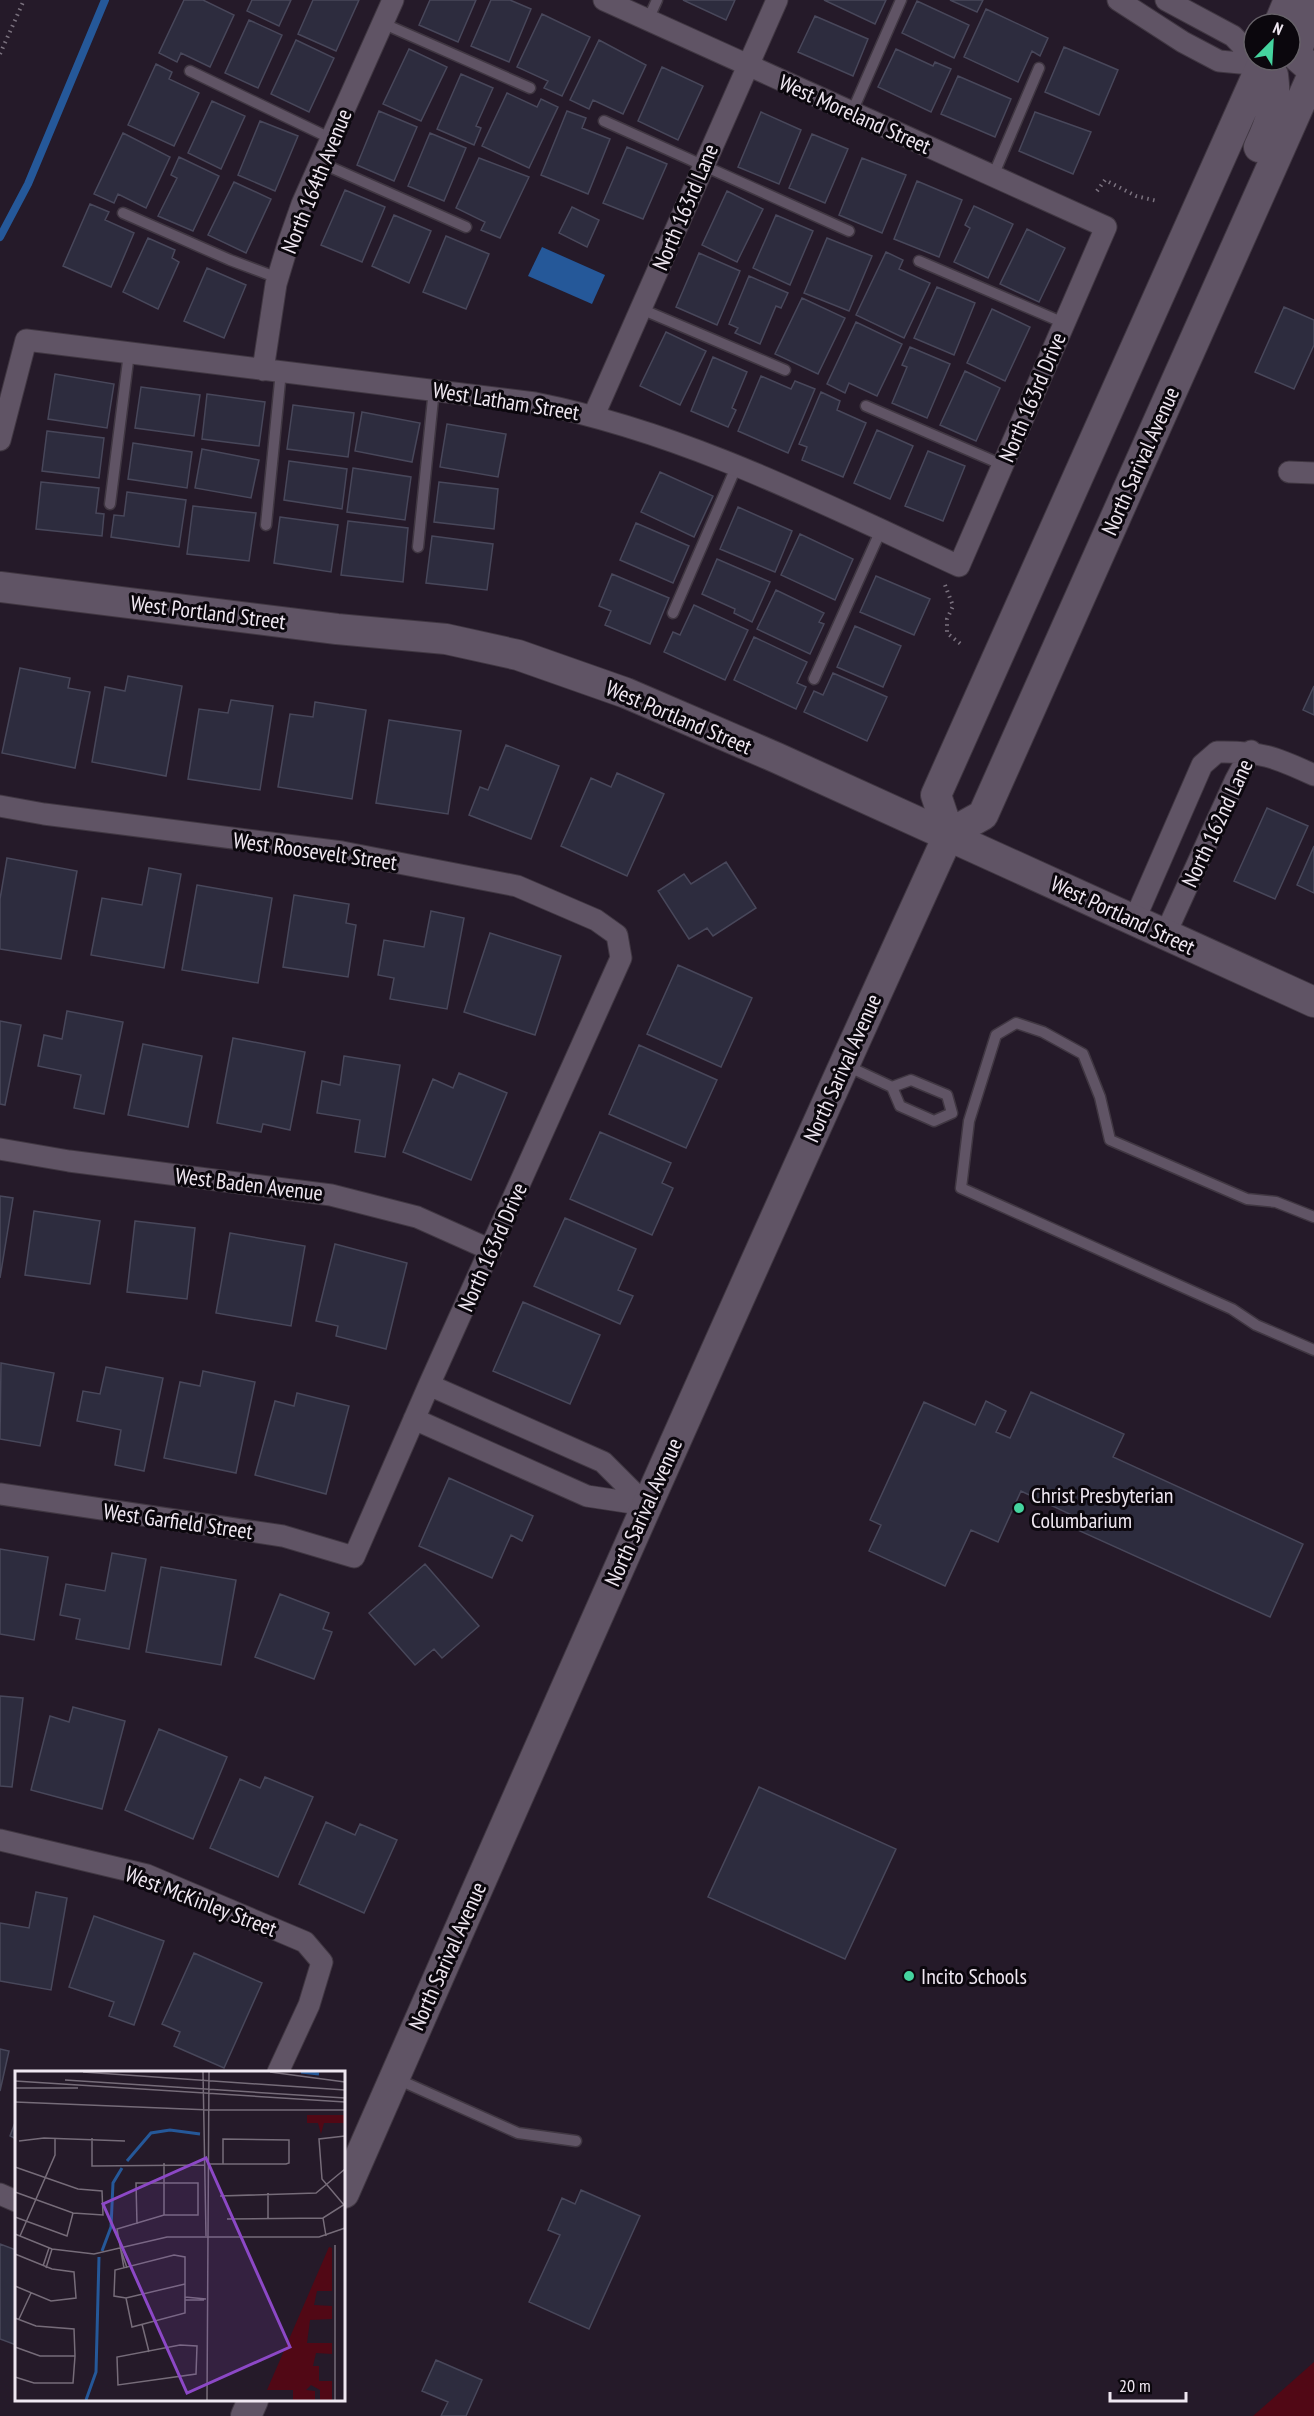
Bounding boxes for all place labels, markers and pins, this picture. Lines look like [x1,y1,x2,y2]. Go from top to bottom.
place label: Christ Presbyterian Columbarium [1031,1481,1173,1534]
marker: Christ Presbyterian Columbarium [1012,1501,1026,1515]
place label: Incito Schools [921,1962,1027,1990]
marker: Incito Schools [902,1969,916,1983]

